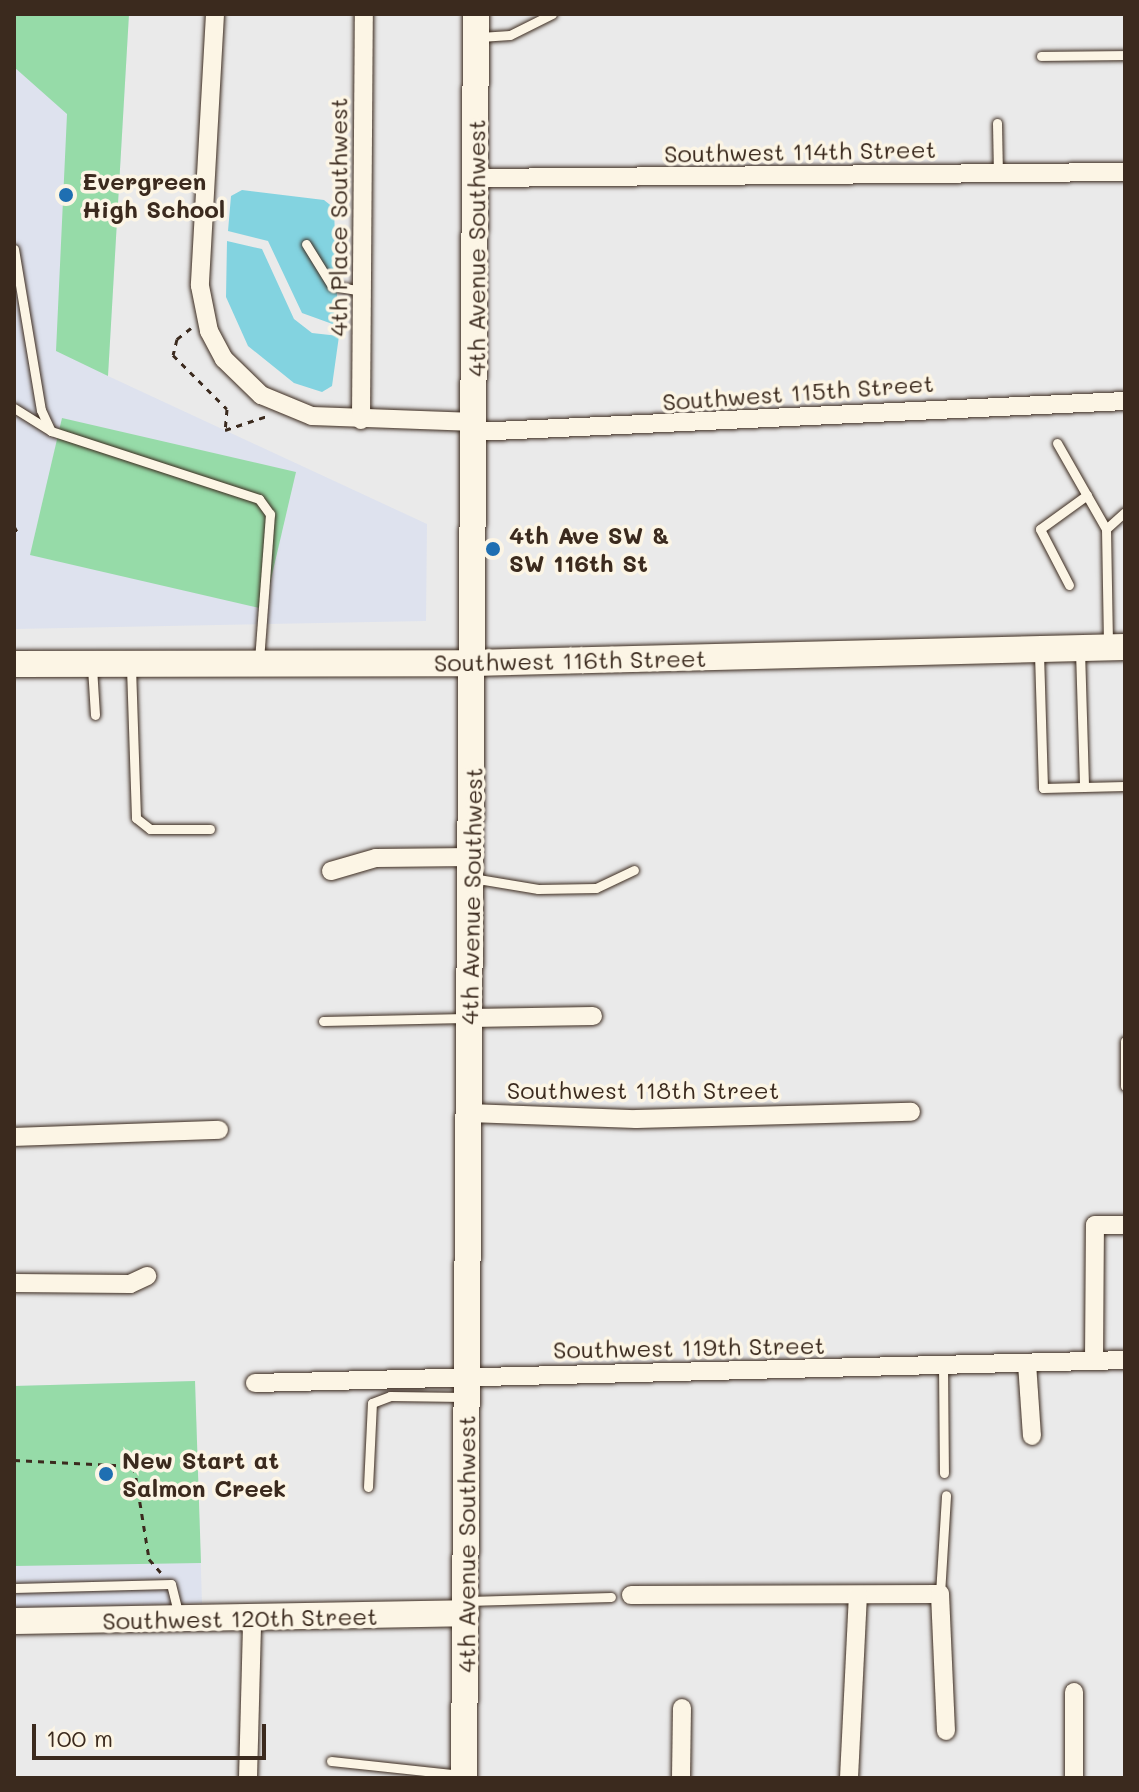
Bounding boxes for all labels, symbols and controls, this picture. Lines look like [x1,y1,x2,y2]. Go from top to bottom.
street label: 4th Place Southwest [324,98,352,336]
street label: 4th Avenue Southwest [462,119,490,377]
street label: Southwest 114th Street [664,134,936,168]
place label: Evergreen High School [82,167,225,223]
marker: Evergreen High School [57,186,75,204]
street label: Southwest 115th Street [661,368,935,416]
place label: 4th Ave SW & SW 116th St [509,521,670,577]
marker: 4th Ave SW & SW 116th St [484,540,502,558]
street label: Southwest 116th Street [434,643,706,677]
street label: 4th Avenue Southwest [454,767,488,1025]
street label: Southwest 118th Street [507,1076,779,1104]
street label: Southwest 119th Street [553,1330,825,1364]
street label: 4th Avenue Southwest [452,1415,480,1673]
place label: New Start at Salmon Creek [122,1446,286,1502]
marker: New Start at Salmon Creek [97,1465,115,1483]
street label: Southwest 120th Street [102,1601,378,1635]
scale bar [36,1708,270,1758]
text: 100 m [46,1722,113,1753]

